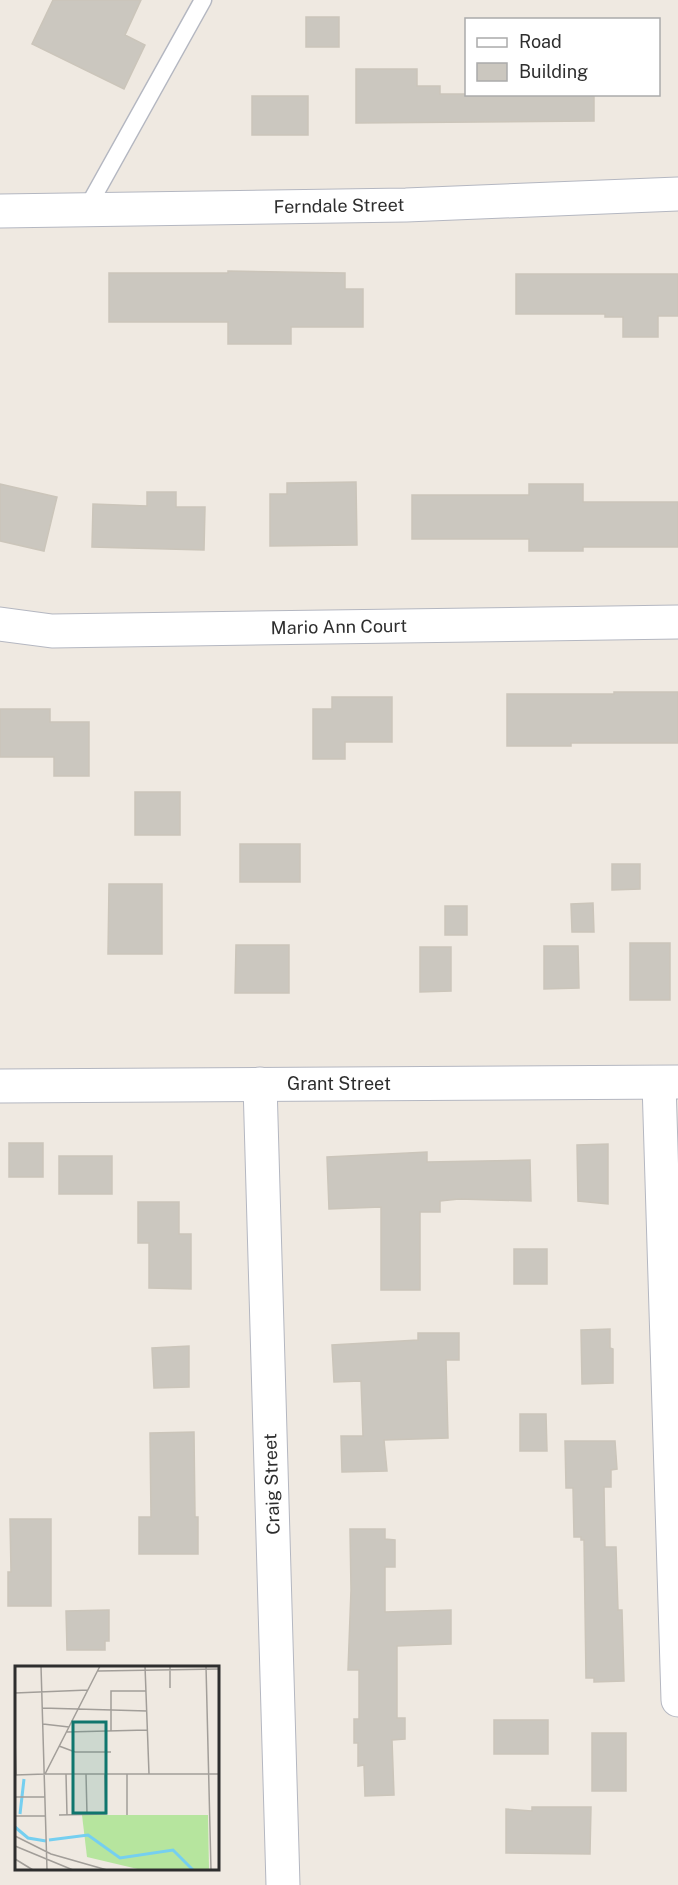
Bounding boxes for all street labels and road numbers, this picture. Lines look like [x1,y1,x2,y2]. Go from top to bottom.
street label: Ferndale Street [273,194,405,217]
street label: Mario Ann Court [271,615,407,638]
street label: Grant Street [287,1073,391,1094]
street label: Craig Street [259,1433,284,1535]

